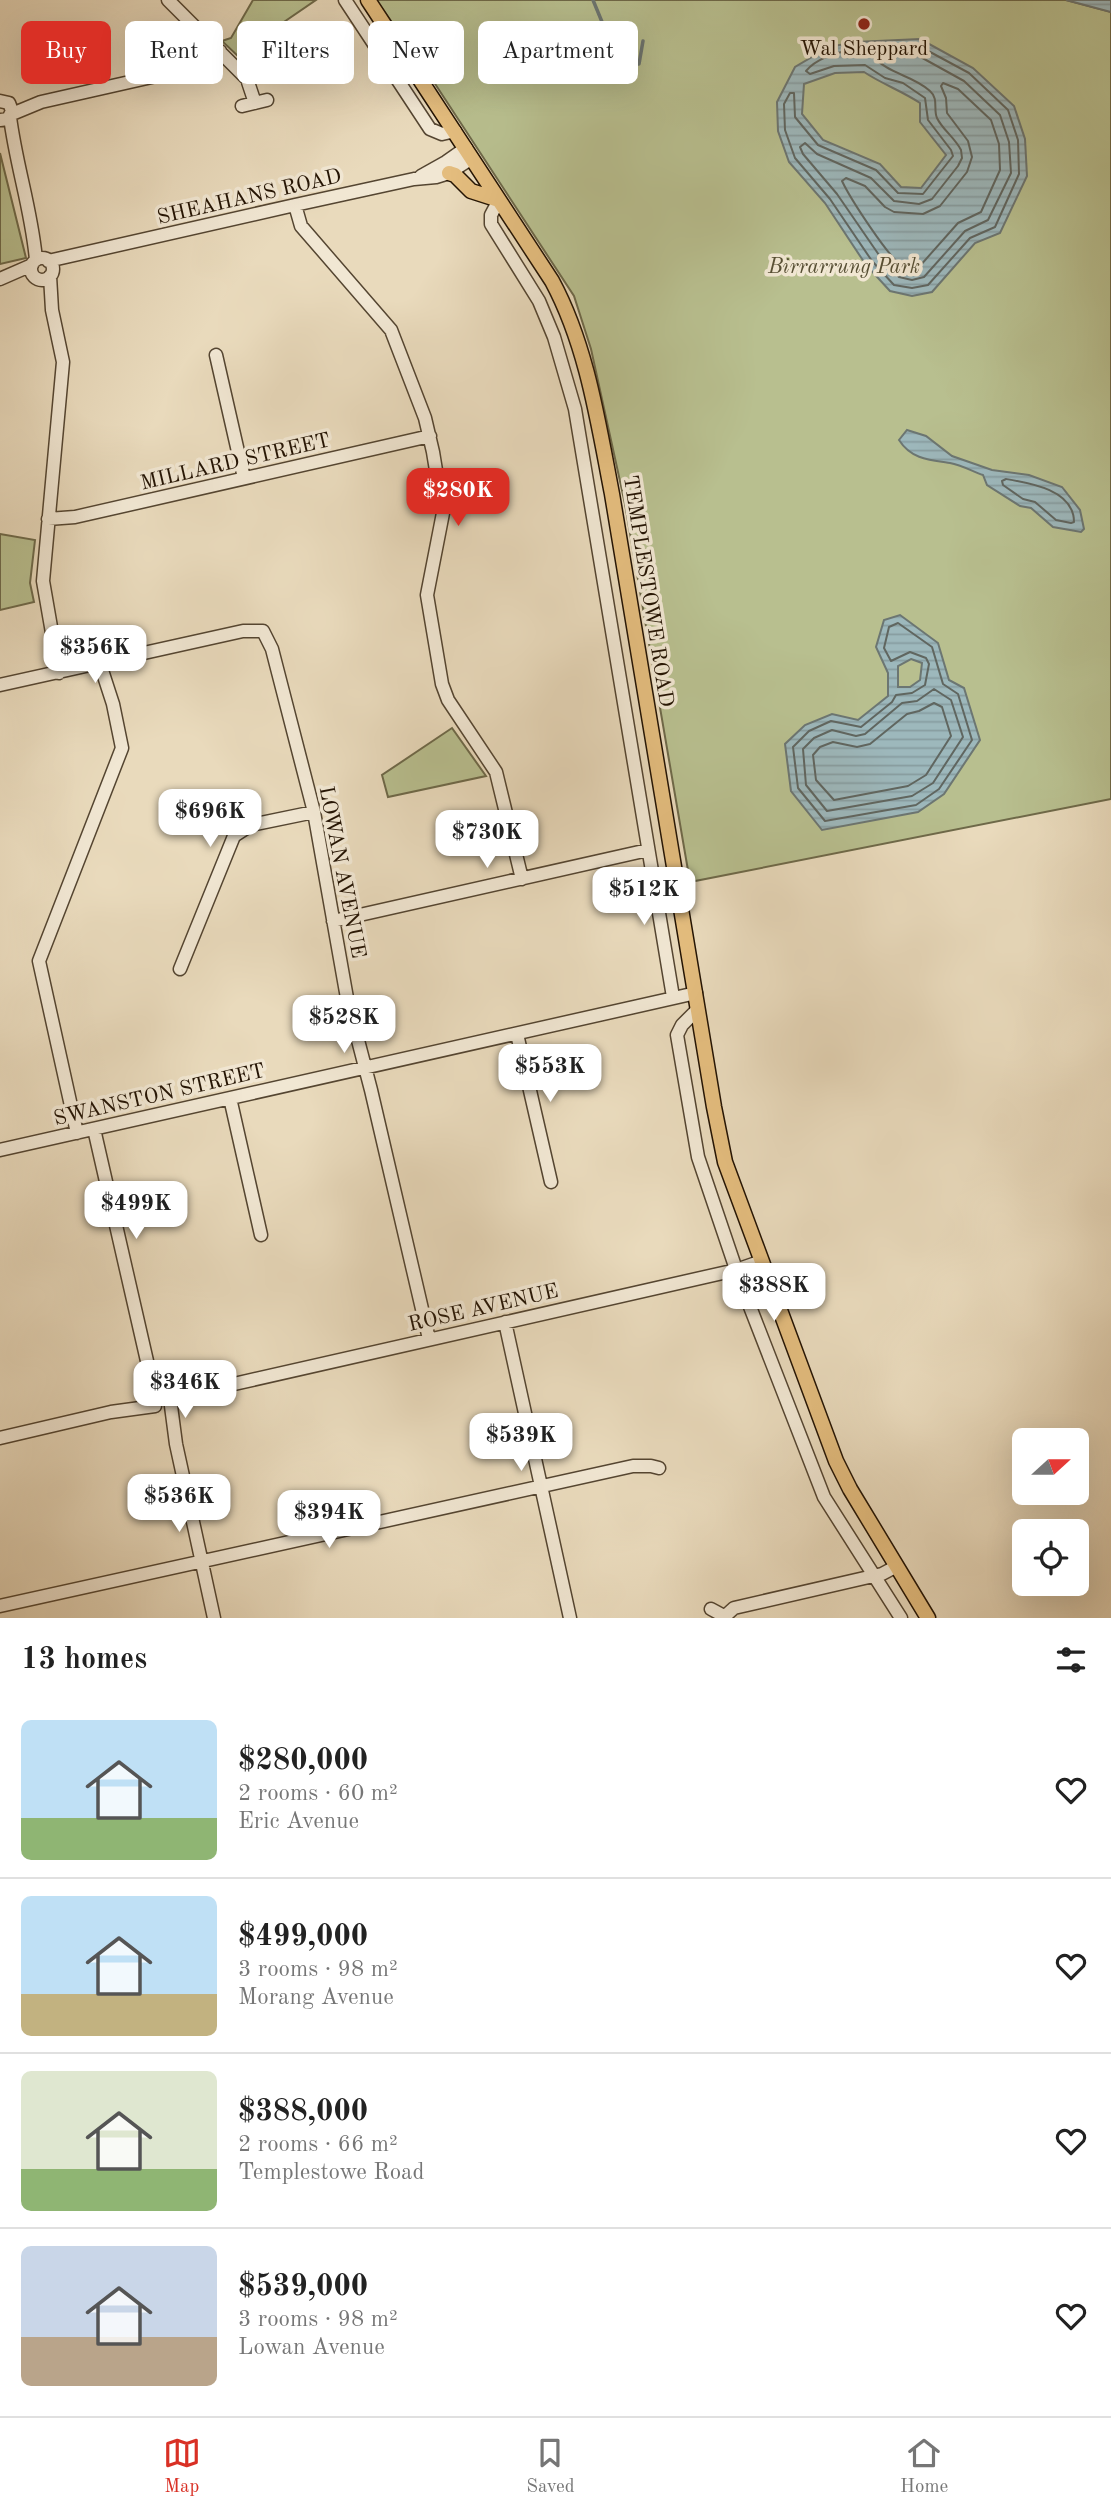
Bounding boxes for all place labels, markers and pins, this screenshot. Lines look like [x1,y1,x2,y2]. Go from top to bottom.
marker: Wal Sheppard [856,16,872,32]
place label: Wal Sheppard [800,39,928,60]
pin: $280K [409,468,507,528]
pin: $356K [46,626,144,685]
pin: $696K [161,790,259,849]
pin: $730K [438,810,536,870]
pin: $512K [595,867,693,927]
pin: $528K [295,996,393,1055]
pin: $553K [501,1044,599,1104]
pin: $499K [87,1182,185,1241]
pin: $388K [725,1264,823,1323]
pin: $346K [136,1360,234,1420]
pin: $539K [472,1414,570,1473]
pin: $536K [130,1474,228,1534]
pin: $394K [280,1490,378,1550]

